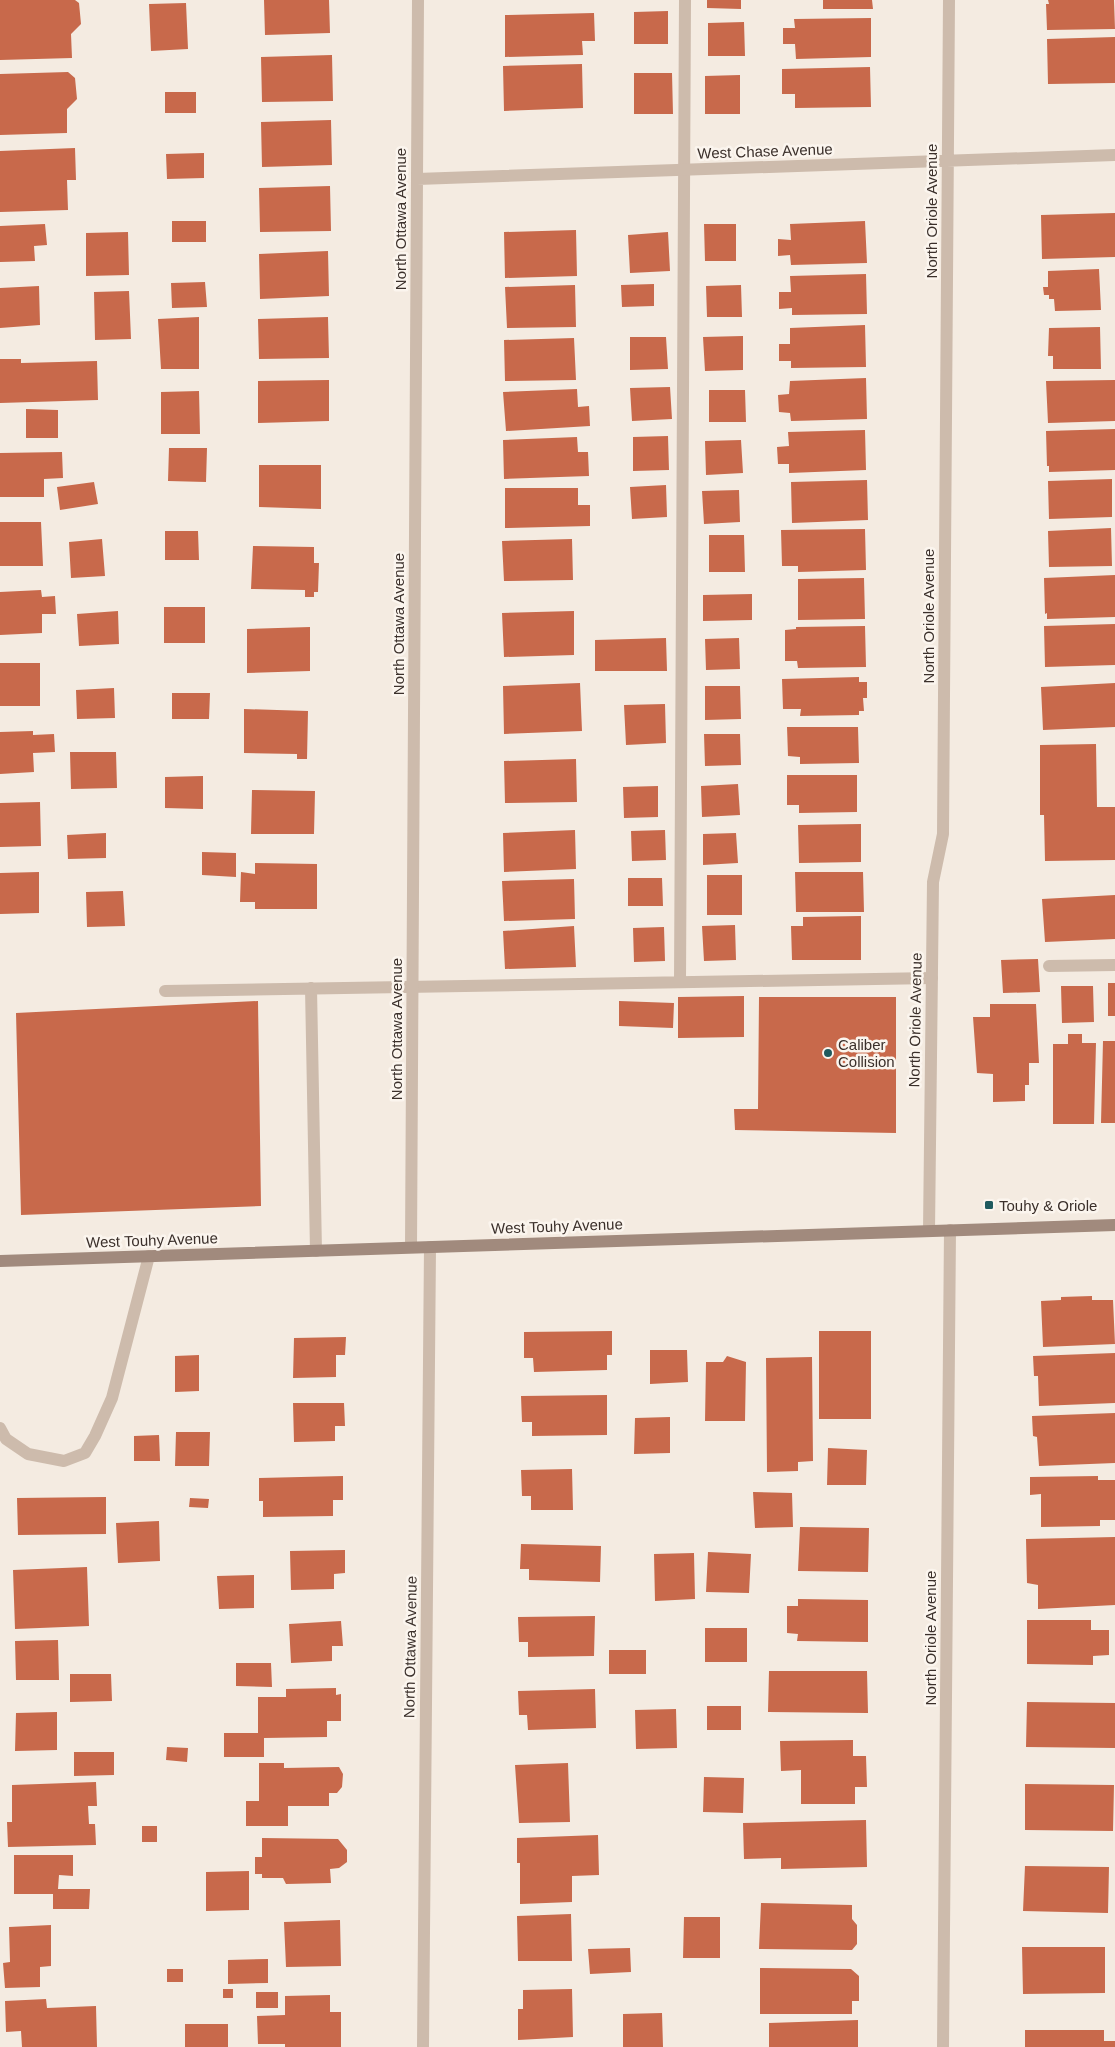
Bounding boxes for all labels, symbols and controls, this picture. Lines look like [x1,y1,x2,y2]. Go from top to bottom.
street label: West Chase Avenue [697,140,833,162]
street label: North Oriole Avenue [923,144,940,278]
street label: North Ottawa Avenue [392,148,409,290]
street label: North Oriole Avenue [920,549,937,683]
street label: North Ottawa Avenue [390,553,407,695]
street label: North Oriole Avenue [905,952,925,1088]
street label: North Ottawa Avenue [388,958,405,1100]
place label: Caliber Collision [838,1036,895,1070]
marker: Caliber Collision [822,1047,834,1059]
place label: Touhy & Oriole [999,1197,1097,1214]
marker: Touhy & Oriole [983,1199,995,1211]
street label: West Touhy Avenue [491,1215,623,1237]
street label: West Touhy Avenue [86,1229,218,1251]
street label: North Oriole Avenue [922,1571,939,1705]
street label: North Ottawa Avenue [400,1576,420,1718]

